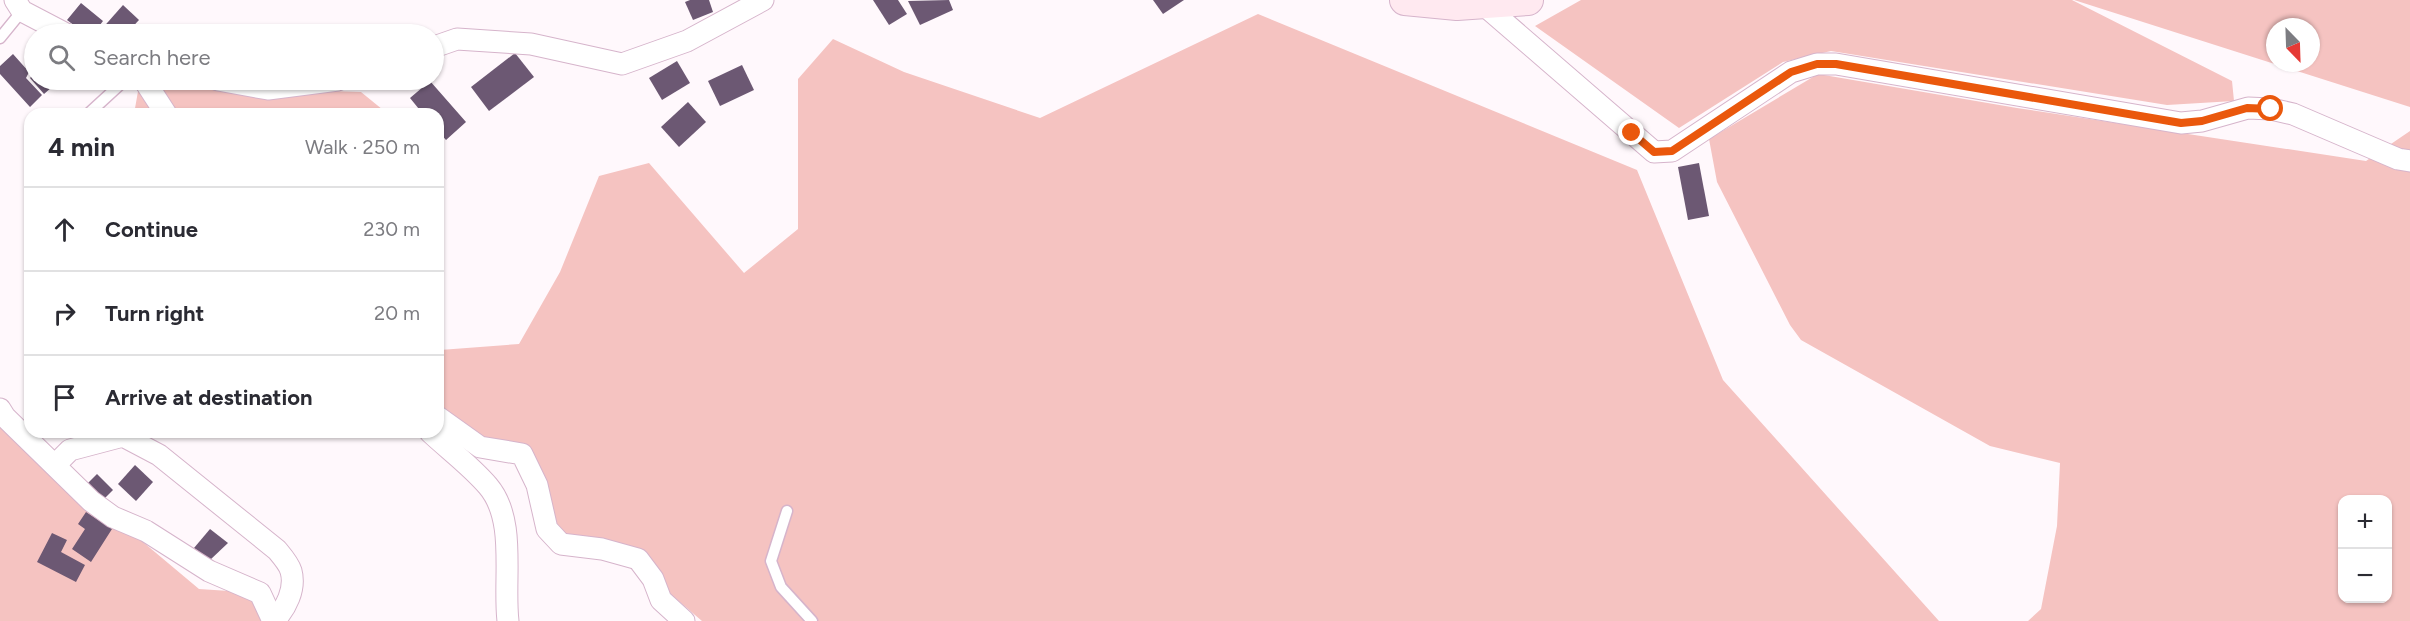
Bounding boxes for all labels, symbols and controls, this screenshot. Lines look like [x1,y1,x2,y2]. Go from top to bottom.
north arrow [2266,18,2320,72]
search box [24,24,444,90]
icon: search [45,41,78,74]
text: Search here [93,44,211,71]
route start [2257,95,2283,121]
route end [1618,119,1644,145]
text: 4 min [48,131,115,163]
text: Walk · 250 m [305,135,420,159]
icon: ahead [48,213,81,246]
text: Continue [105,216,198,243]
text: 230 m [363,217,420,241]
icon: right [48,297,81,330]
text: Turn right [105,300,204,327]
text: 20 m [374,301,420,325]
icon: arrive [48,381,81,414]
text: Arrive at destination [105,384,313,411]
map controls [2338,495,2392,603]
button: + [2338,495,2392,549]
button: − [2338,549,2392,603]

